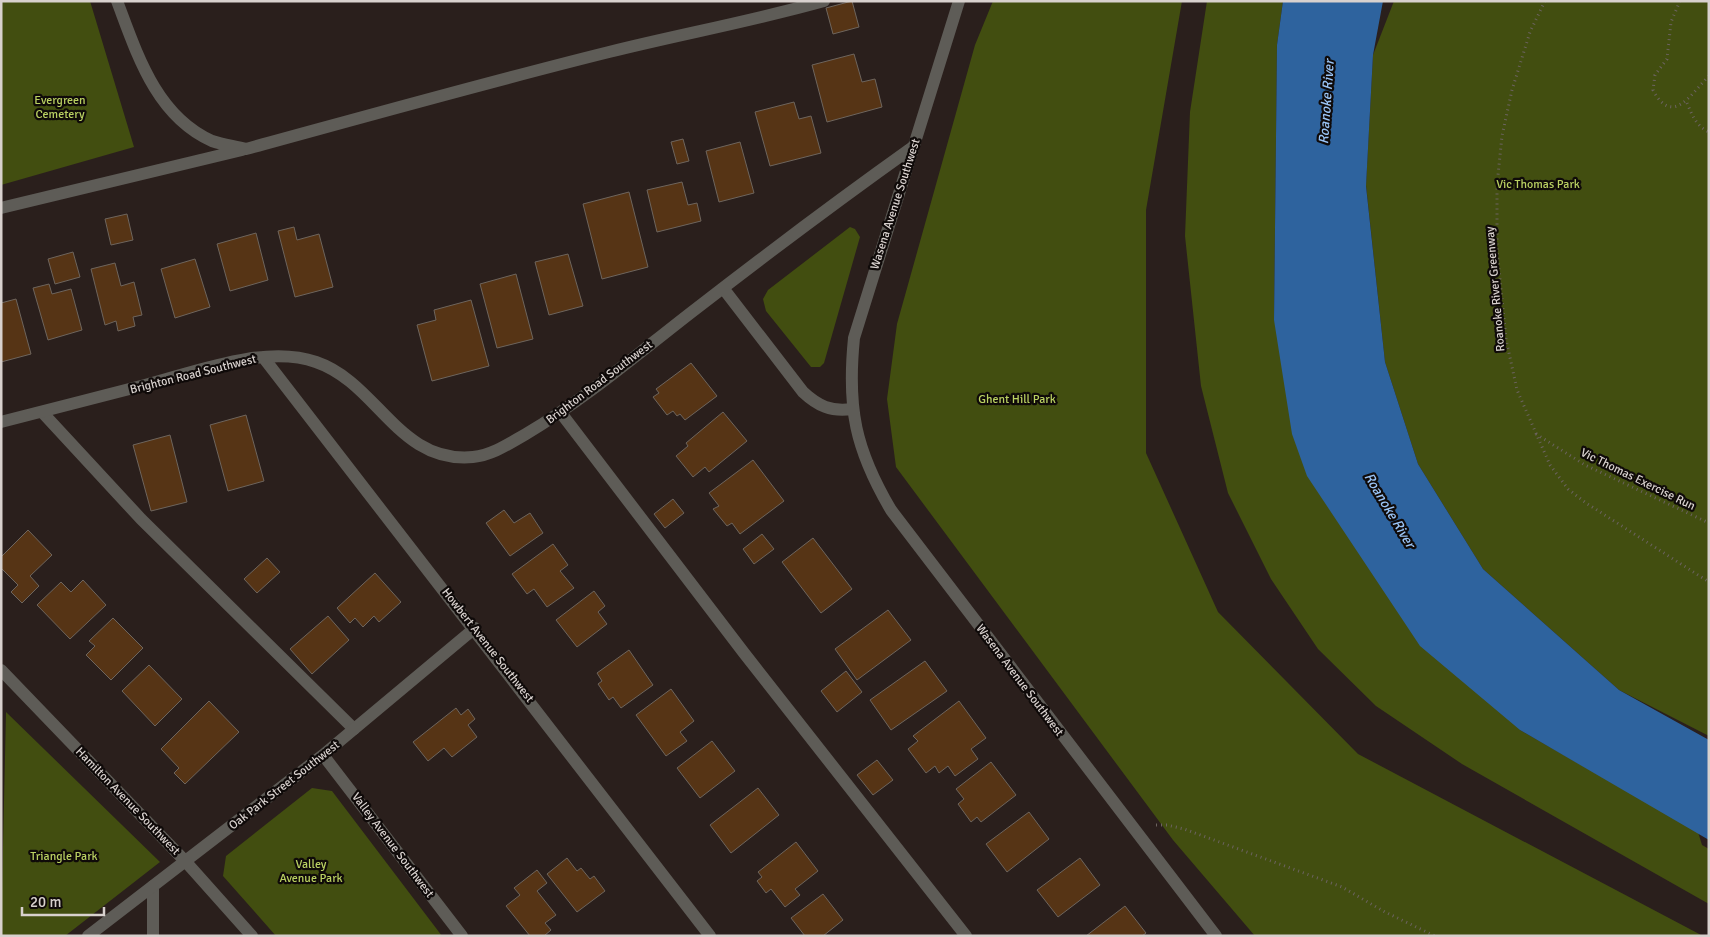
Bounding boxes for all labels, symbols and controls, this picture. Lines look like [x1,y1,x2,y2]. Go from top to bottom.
water label: Roanoke River [1315,57,1338,145]
park label: Evergreen Cemetery [34,93,86,122]
street label: Wasena Avenue Southwest [867,137,924,271]
park label: Vic Thomas Park [1496,177,1580,192]
street label: Roanoke River Greenway [1483,225,1508,352]
street label: Brighton Road Southwest [543,337,656,427]
street label: Brighton Road Southwest [128,352,258,397]
park label: Ghent Hill Park [978,392,1056,407]
street label: Vic Thomas Exercise Run [1578,445,1698,514]
water label: Roanoke River [1360,470,1420,553]
street label: Howbert Avenue Southwest [438,585,537,705]
street label: Wasena Avenue Southwest [973,621,1067,739]
street label: Oak Park Street Southwest [226,738,343,833]
street label: Hamilton Avenue Southwest [72,744,183,858]
street label: Valley Avenue Southwest [348,790,437,901]
park label: Triangle Park [30,849,98,864]
park label: Valley Avenue Park [279,857,343,886]
scale bar [22,884,105,916]
text: 20 m [30,893,61,911]

